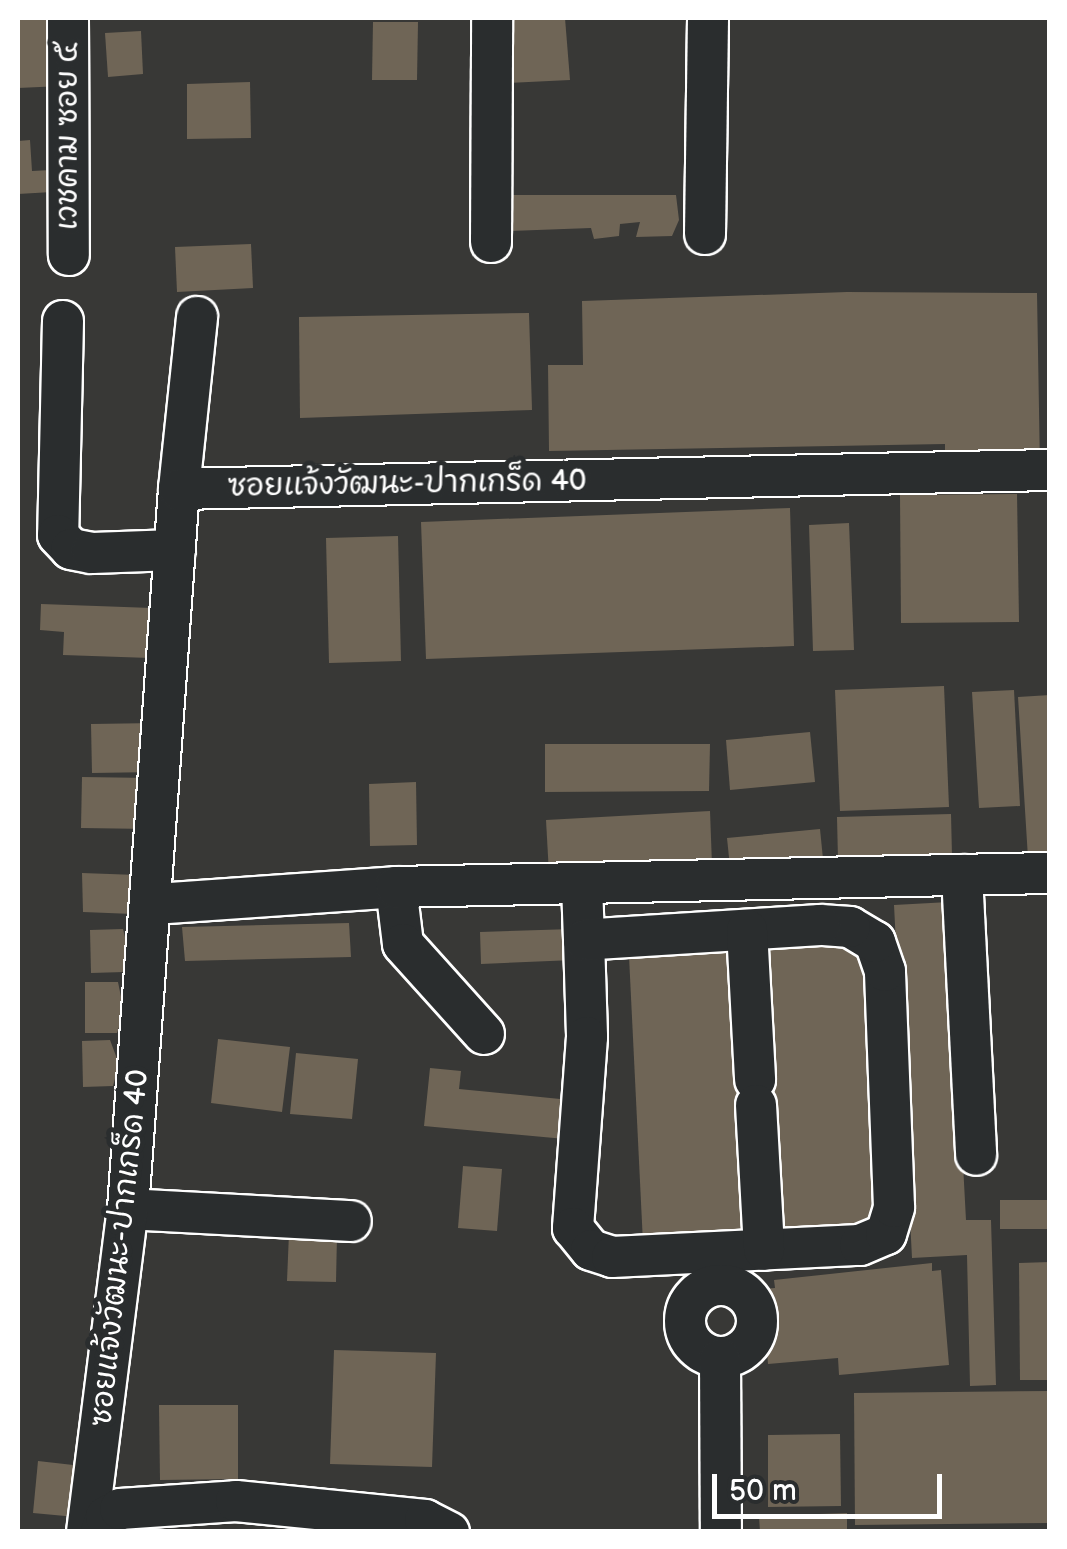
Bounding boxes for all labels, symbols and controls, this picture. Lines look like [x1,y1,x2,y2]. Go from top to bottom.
street label: เวชคาม ซอย ๕ [50,42,86,230]
street label: ซอยแจ้งวัฒนะ-ปากเกร็ด 40 [227,463,587,505]
street label: ซอยแจ้งวัฒนะ-ปากเกร็ด 40 [83,1068,157,1428]
scale bar [717,1454,947,1516]
text: 50 m [729,1473,797,1509]

